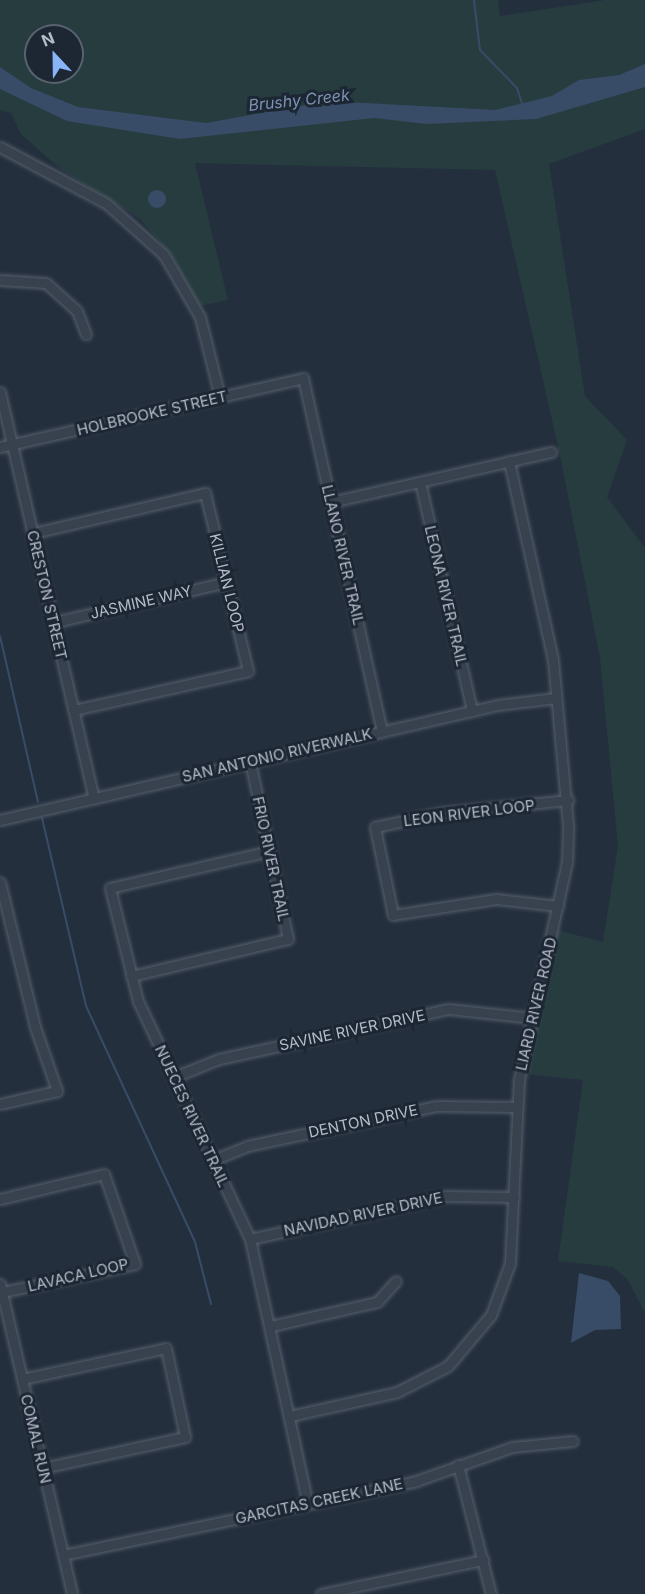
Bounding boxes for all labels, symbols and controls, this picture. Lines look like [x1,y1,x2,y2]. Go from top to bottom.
north arrow [24,24,84,84]
text: N [39,28,57,51]
water label: Brushy Creek [247,85,351,115]
street label: HOLBROOKE STREET [75,387,229,439]
street label: LLANO RIVER TRAIL [318,483,368,627]
street label: LEONA RIVER TRAIL [421,524,471,668]
street label: CRESTON STREET [23,529,71,661]
street label: KILLIAN LOOP [206,532,248,634]
street label: JASMINE WAY [88,582,194,622]
street label: SAN ANTONIO RIVERWALK [180,724,374,786]
street label: FRIO RIVER TRAIL [249,795,293,923]
street label: LEON RIVER LOOP [402,796,536,830]
street label: LIARD RIVER ROAD [512,936,560,1072]
street label: SAVINE RIVER DRIVE [277,1006,427,1054]
street label: NUECES RIVER TRAIL [151,1042,233,1190]
street label: DENTON DRIVE [307,1101,419,1141]
street label: NAVIDAD RIVER DRIVE [282,1188,444,1240]
street label: LAVACA LOOP [26,1255,130,1295]
street label: COMAL RUN [17,1393,55,1485]
street label: GARCITAS CREEK LANE [234,1474,404,1528]

